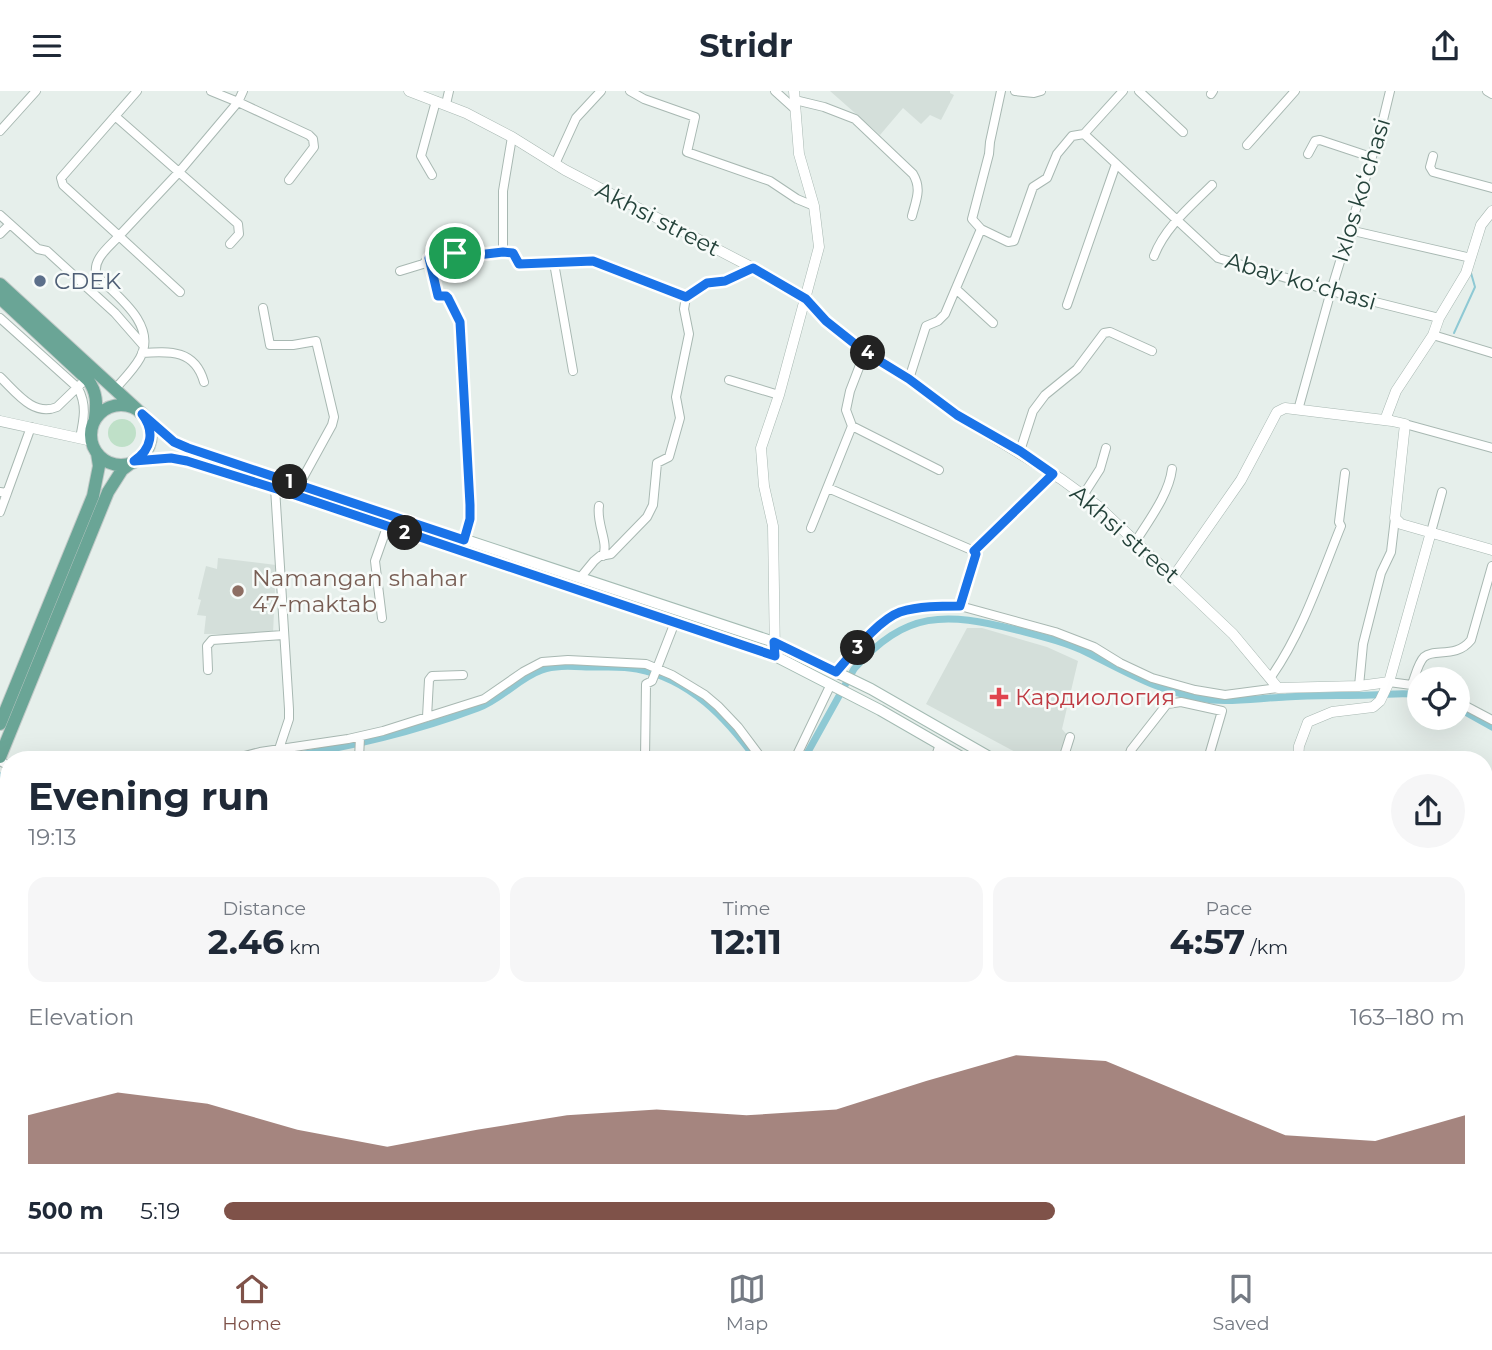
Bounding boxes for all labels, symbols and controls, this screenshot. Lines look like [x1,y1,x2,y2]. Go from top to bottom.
text: Stridr [699,26,793,65]
icon: menu [28,27,66,65]
icon: share [1426,27,1464,65]
street label: Ixlos koʻchasi [1326,115,1396,265]
street label: Akhsi street [591,176,725,262]
pin [425,223,485,283]
icon: arrive [436,234,474,272]
street label: Abay koʻchasi [1222,246,1380,316]
place label: CDEK [54,267,122,295]
marker: CDEK [32,273,48,289]
pin: 4 [850,335,886,371]
text: 4 [861,341,874,364]
pin: 1 [272,465,308,499]
text: 1 [286,470,293,493]
street label: Akhsi street [1065,479,1185,589]
pin: 2 [388,515,422,551]
text: 2 [399,521,410,544]
place label: Namangan shahar 47-maktab [252,564,467,618]
marker: Namangan shahar 47-maktab [230,583,246,599]
pin: 3 [840,631,876,665]
text: 3 [852,636,863,659]
map controls [1407,667,1470,730]
button: locate [1407,667,1470,730]
place label: Кардиология [1015,683,1175,711]
marker: Кардиология [989,687,1009,707]
text: Evening run [28,773,270,820]
button: share [1391,774,1465,848]
text: 19:13 [28,823,76,851]
text: Distance [222,897,306,920]
text: Time [723,897,770,920]
text: Pace [1206,897,1252,920]
text: 2.46 [208,920,284,963]
text: 12:11 [711,920,782,963]
text: 4:57 [1170,920,1245,963]
text: km [284,936,321,959]
text: /km [1245,936,1288,959]
text: Elevation [28,1003,134,1031]
text: 163–180 m [1350,1003,1465,1031]
text: 500 m [28,1197,104,1225]
text: 5:19 [140,1197,180,1225]
tab: Home [222,1270,281,1335]
tab: Map [726,1270,768,1335]
tab: Saved [1213,1270,1270,1335]

